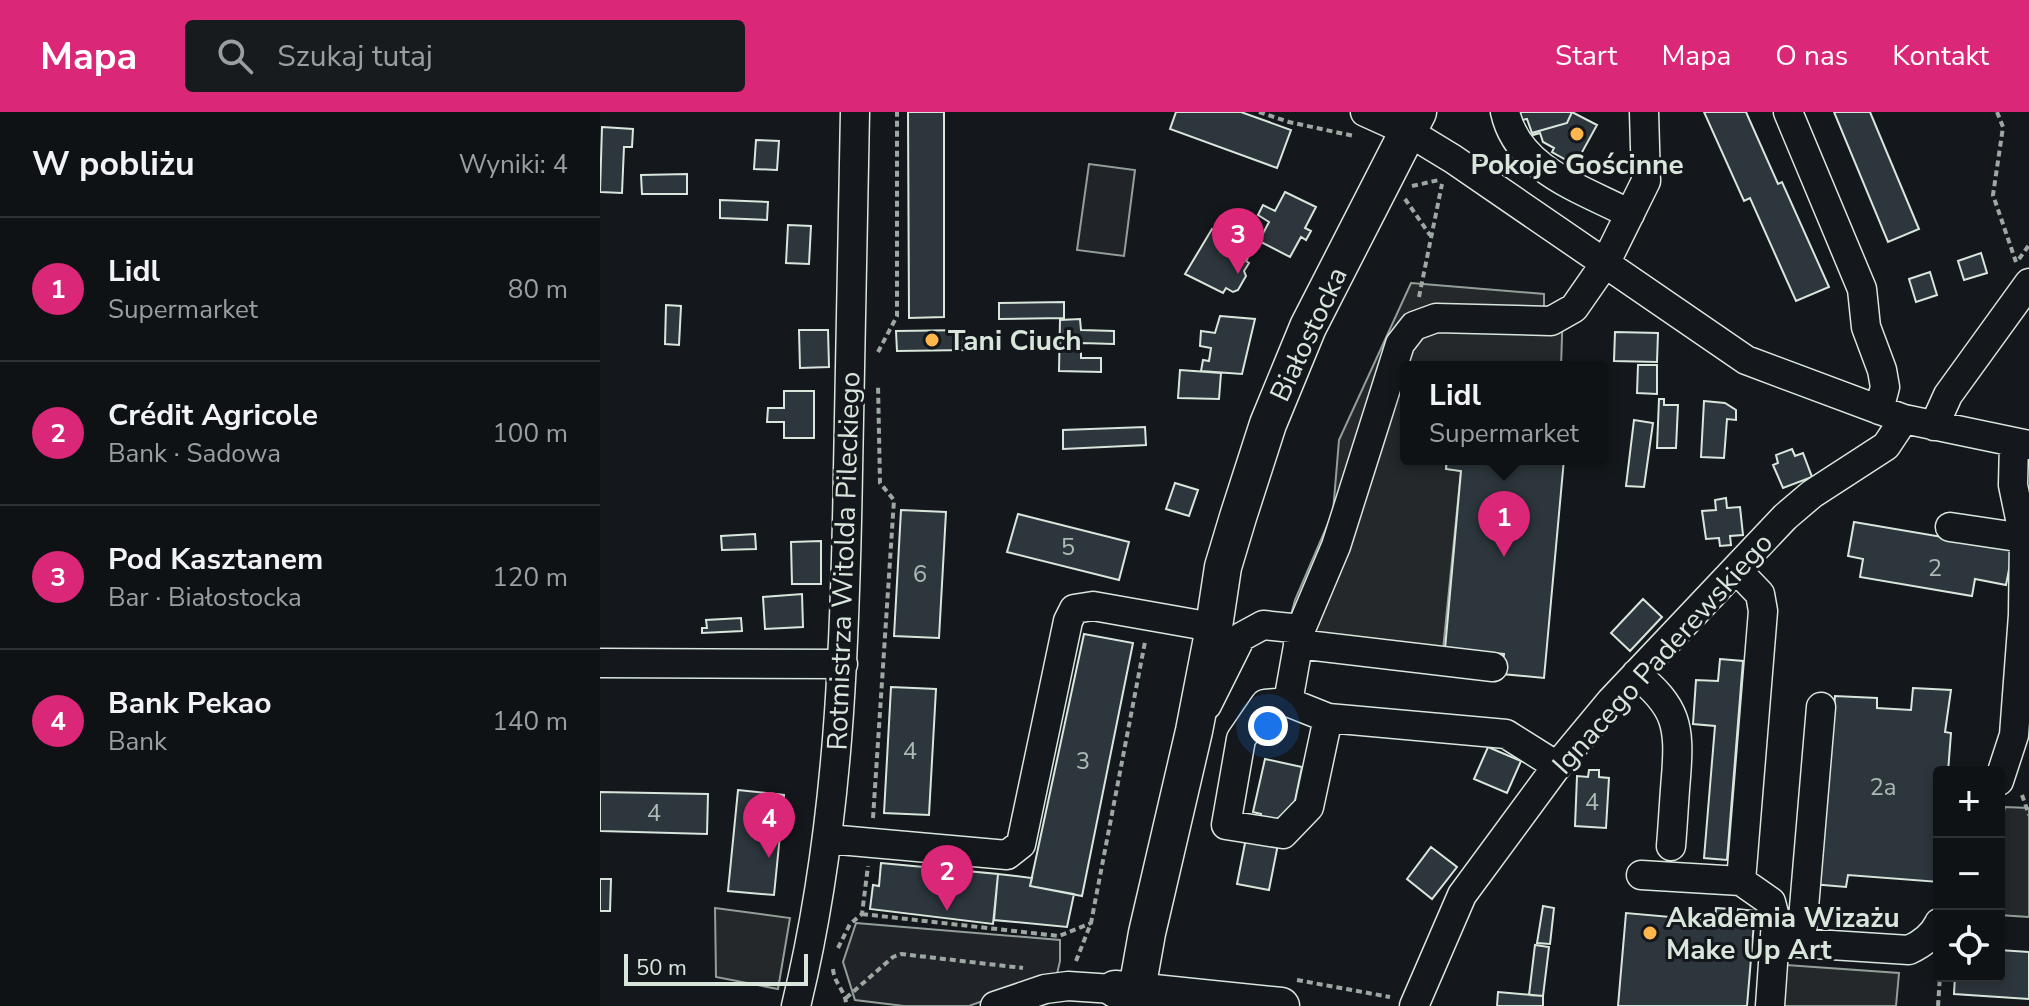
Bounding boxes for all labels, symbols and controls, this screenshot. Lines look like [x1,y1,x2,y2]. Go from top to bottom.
search box [185,20,745,92]
text: Mapa [40,31,137,82]
icon: search [213,34,257,78]
text: Szukaj tutaj [277,36,433,77]
text: Start [1555,37,1617,75]
text: Mapa [1661,37,1731,75]
text: O nas [1775,37,1848,75]
text: Kontakt [1892,37,1989,75]
marker: Pokoje Gościnne [1568,125,1586,143]
text: W pobliżu [32,141,195,187]
place label: Pokoje Gościnne [1470,146,1684,184]
text: Wyniki: 4 [459,147,568,182]
pin: 3 [1212,208,1264,274]
text: Lidl [108,251,160,292]
street label: Białostocka [1261,261,1357,408]
text: 1 [50,272,66,307]
text: 80 m [508,272,568,307]
text: Supermarket [108,292,258,327]
place label: Tani Ciuch [948,322,1082,360]
marker: Tani Ciuch [923,331,941,349]
popup [1400,361,1608,465]
street label: Rotmistrza Witolda Pileckiego [818,371,870,751]
text: Lidl [1429,375,1481,416]
text: Crédit Agricole [108,395,318,436]
text: 2 [50,416,66,451]
text: 100 m [492,416,568,451]
text: Supermarket [1429,416,1579,451]
text: Bank · Sadowa [108,436,281,471]
pin: 1 [1478,491,1530,557]
street label: Ignacego Paderewskiego [1544,525,1782,783]
house number: 5 [1061,531,1075,563]
text: Pod Kasztanem [108,539,323,580]
house number: 2 [1928,552,1942,584]
house number: 6 [913,558,927,590]
text: 3 [50,560,66,595]
text: 120 m [492,560,568,595]
text: Bar · Białostocka [108,580,302,615]
text: Bank Pekao [108,683,271,724]
text: 4 [50,704,66,739]
text: 140 m [492,704,568,739]
your location [1248,706,1288,746]
text: Bank [108,724,167,759]
house number: 4 [903,735,917,767]
house number: 3 [1076,745,1090,777]
map controls [1933,766,2005,982]
button: + [1933,766,2005,838]
house number: 2a [1869,771,1897,803]
house number: 4 [1585,786,1599,818]
pin: 4 [743,792,795,858]
house number: 4 [647,797,661,829]
button: − [1933,838,2005,910]
pin: 2 [921,845,973,911]
place label: Akademia Wizażu Make Up Art [1666,899,1900,969]
button: locate [1933,910,2005,982]
marker: Akademia Wizażu Make Up Art [1641,924,1659,942]
scale bar [624,950,808,986]
text: 50 m [636,953,687,983]

